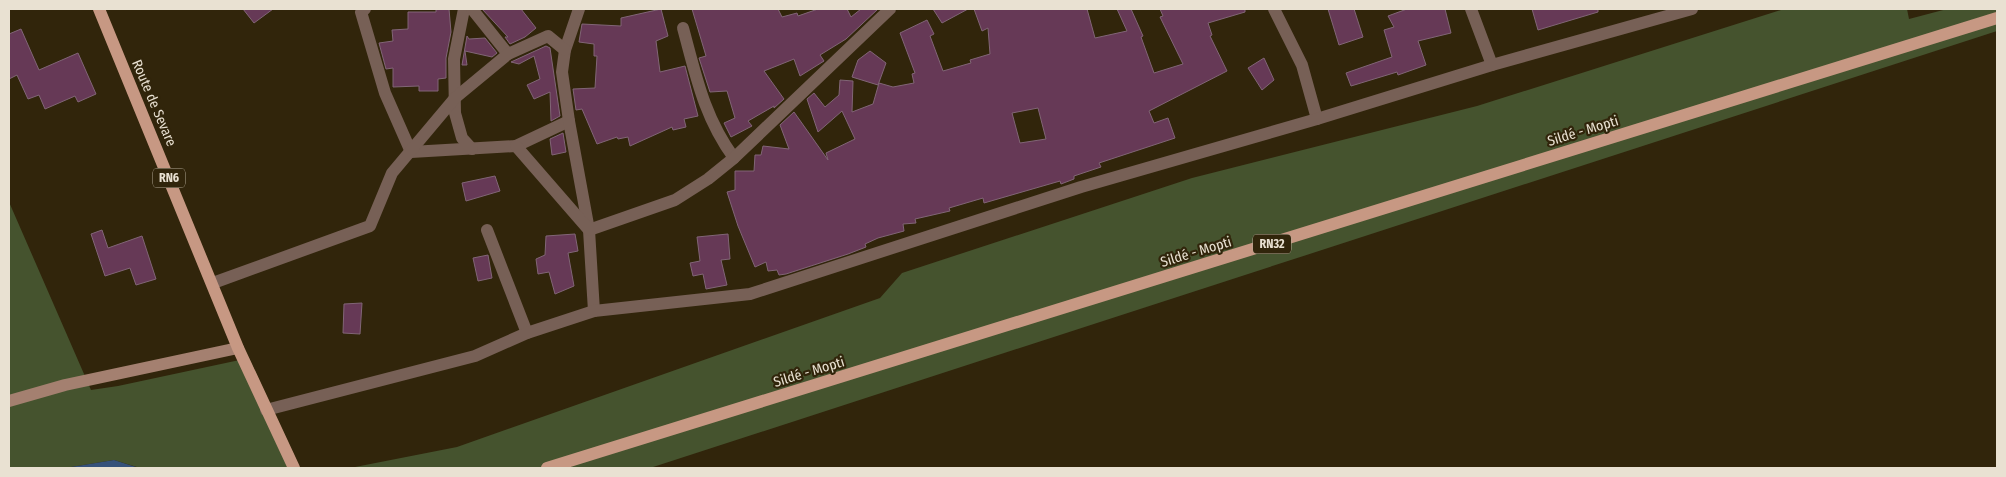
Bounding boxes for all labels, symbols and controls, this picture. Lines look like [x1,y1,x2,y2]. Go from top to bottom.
street label: Route de Sevare [128,57,180,149]
street label: Sildé - Mopti [1546,112,1620,150]
road number: RN6 [153,168,185,188]
street label: Sildé - Mopti [1159,233,1233,271]
road number: RN32 [1253,234,1291,253]
street label: Sildé - Mopti [772,353,846,391]

